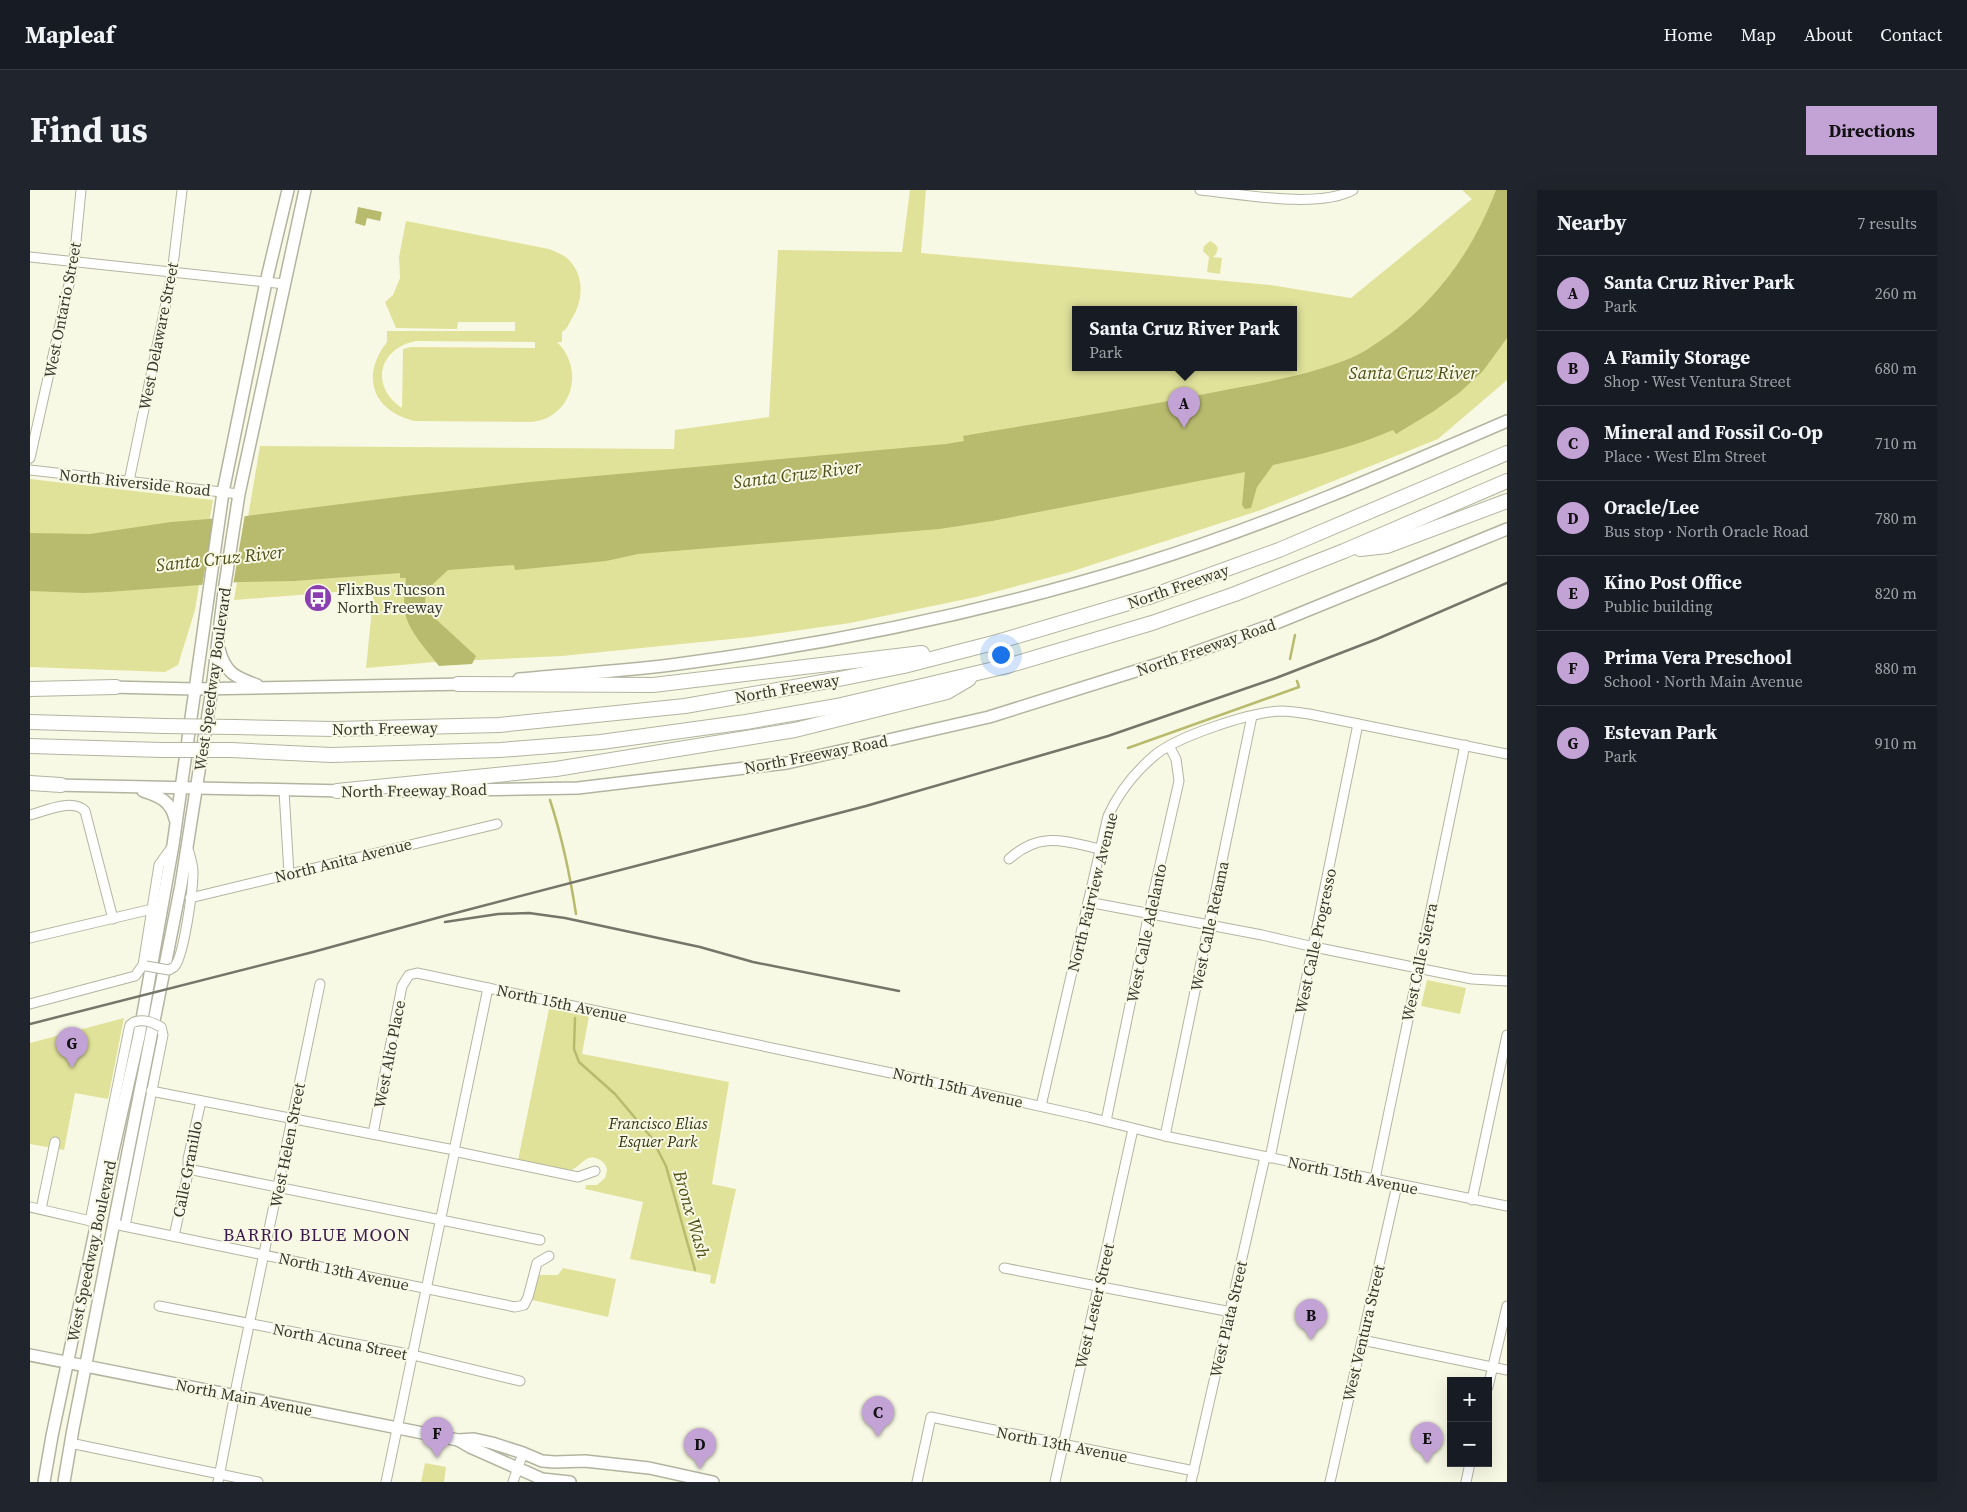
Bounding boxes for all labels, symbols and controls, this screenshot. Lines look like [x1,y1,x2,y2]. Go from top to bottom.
text: Mapleaf [25,18,115,51]
text: Home [1664,22,1713,47]
text: Map [1741,22,1776,47]
text: About [1804,22,1852,47]
text: Contact [1880,22,1942,47]
text: Find us [30,106,148,154]
button: Directions [1806,106,1937,155]
text: Nearby [1557,208,1627,237]
text: 7 results [1857,212,1917,234]
street label: West Ontario Street [38,239,86,380]
street label: West Delaware Street [133,260,183,412]
text: Santa Cruz River Park [1604,269,1794,295]
text: A [1568,282,1578,304]
text: 260 m [1875,282,1917,304]
text: Park [1604,295,1637,317]
popup [1072,306,1297,371]
text: Santa Cruz River Park [1089,315,1280,341]
text: Park [1089,341,1122,363]
text: A Family Storage [1604,344,1750,370]
text: B [1568,357,1578,379]
text: 680 m [1875,357,1917,379]
water label: Santa Cruz River [1349,360,1478,385]
text: Shop · West Ventura Street [1604,370,1791,392]
pin: A [1168,387,1200,428]
text: Mineral and Fossil Co-Op [1604,419,1823,445]
text: C [1568,432,1578,454]
text: 710 m [1875,432,1917,454]
text: Place · West Elm Street [1604,445,1766,467]
water label: Santa Cruz River [732,454,863,494]
street label: North Riverside Road [58,463,212,501]
text: Oracle/Lee [1604,494,1699,520]
text: D [1567,507,1579,529]
text: 780 m [1875,507,1917,529]
text: Bus stop · North Oracle Road [1604,520,1809,542]
water label: Santa Cruz River [155,539,286,577]
street label: North Freeway [1124,558,1232,614]
text: Kino Post Office [1604,569,1742,595]
place label: FlixBus Tucson North Freeway [337,578,446,618]
text: E [1568,582,1578,604]
text: 820 m [1875,582,1917,604]
bus stop icon: FlixBus Tucson North Freeway [303,583,333,613]
street label: West Speedway Boulevard [188,586,236,772]
text: Public building [1604,595,1713,617]
street label: North Freeway Road [1133,613,1279,681]
your location [988,642,1014,668]
text: Prima Vera Preschool [1604,644,1792,670]
text: F [1568,657,1578,679]
text: 880 m [1875,657,1917,679]
street label: North Freeway [733,668,842,708]
text: School · North Main Avenue [1604,670,1803,692]
street label: North Freeway [332,716,439,740]
text: Estevan Park [1604,719,1717,745]
street label: North Freeway Road [742,729,890,779]
text: G [1568,732,1578,754]
text: 910 m [1875,732,1917,754]
text: Park [1604,745,1637,767]
street label: North Freeway Road [341,778,487,802]
street label: North Fairview Avenue [1062,810,1122,974]
street label: North Anita Avenue [272,832,414,888]
street label: West Calle Retama [1184,858,1234,993]
street label: West Calle Adelanto [1121,861,1172,1005]
street label: West Calle Progresso [1289,866,1341,1016]
street label: West Calle Sierra [1396,900,1442,1023]
street label: North 15th Avenue [495,978,629,1028]
street label: West Alto Place [368,998,410,1110]
pin: G [56,1027,88,1068]
street label: North 15th Avenue [891,1061,1025,1113]
street label: West Helen Street [264,1080,310,1209]
park label: Francisco Elias Esquer Park [607,1112,708,1152]
street label: Calle Granillo [167,1119,207,1219]
street label: North 15th Avenue [1286,1150,1420,1200]
street label: West Speedway Boulevard [61,1158,121,1344]
water label: Bronx Wash [667,1166,717,1261]
district label: BARRIO BLUE MOON [223,1222,411,1247]
street label: West Lester Street [1069,1240,1119,1371]
street label: North 13th Avenue [277,1246,411,1296]
street label: West Plata Street [1204,1258,1252,1379]
street label: West Ventura Street [1337,1262,1390,1403]
pin: B [1295,1299,1327,1340]
street label: North Acuna Street [271,1317,410,1365]
street label: North Main Avenue [174,1373,314,1421]
map controls [1447,1377,1492,1467]
button: + [1447,1377,1492,1422]
pin: C [862,1396,894,1437]
pin: F [421,1417,453,1458]
street label: North 13th Avenue [995,1421,1129,1467]
pin: E [1411,1422,1443,1463]
button: − [1447,1422,1492,1467]
pin: D [684,1428,716,1469]

